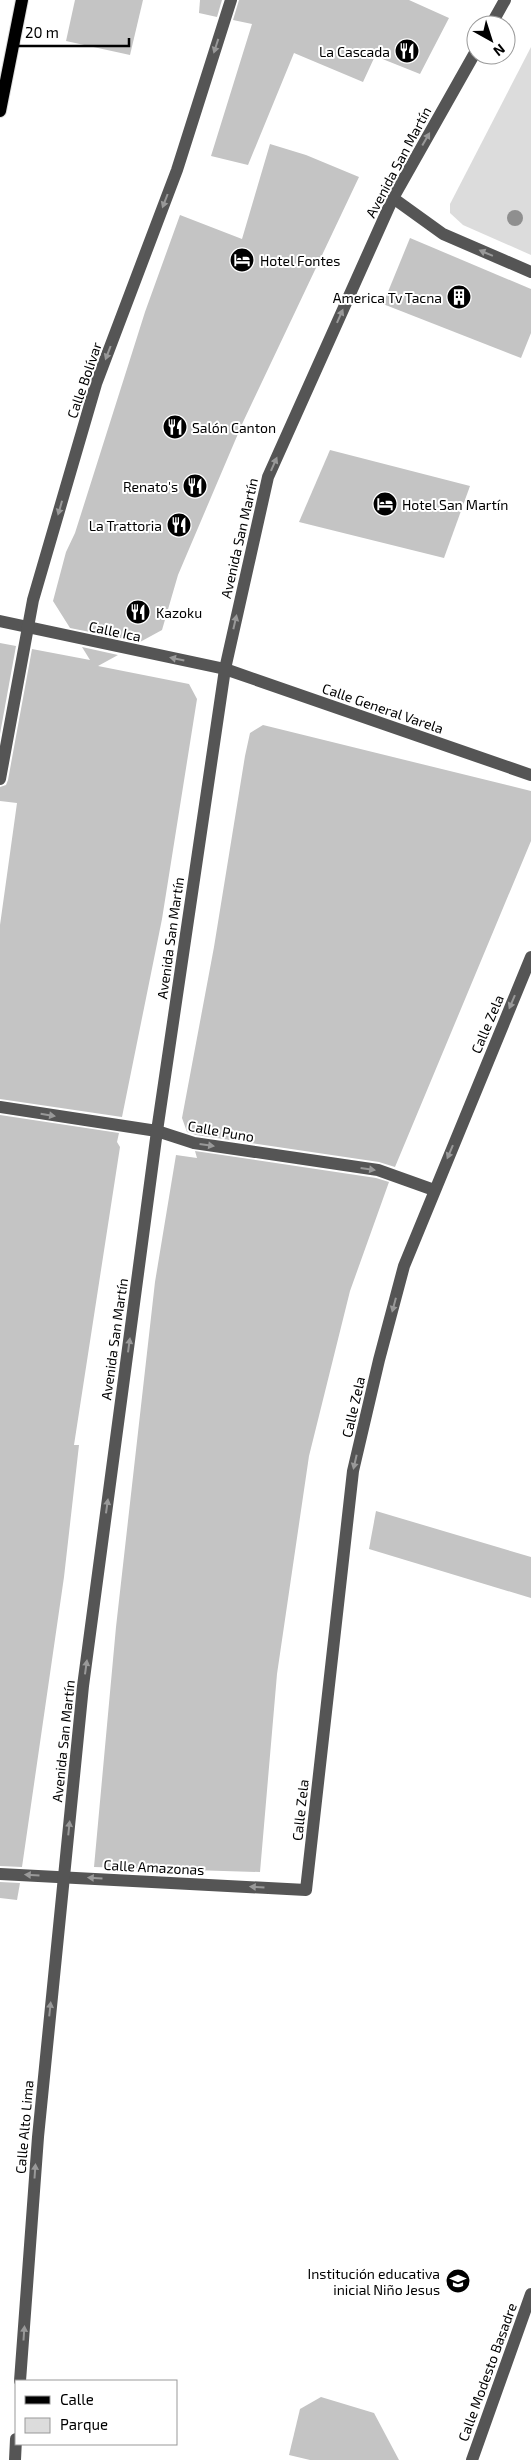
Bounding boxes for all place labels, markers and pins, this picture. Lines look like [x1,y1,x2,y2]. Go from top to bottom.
restaurant icon: La Cascada [394,38,420,64]
place label: La Cascada [319,43,390,60]
hotel icon: Hotel Fontes [229,247,255,273]
place label: Hotel Fontes [260,252,340,269]
building icon: America Tv Tacna [446,284,472,310]
place label: America Tv Tacna [333,289,442,306]
restaurant icon: Salón Canton [162,414,188,440]
place label: Salón Canton [192,419,276,436]
restaurant icon: Renato's [182,473,208,499]
place label: Renato's [123,478,178,495]
hotel icon: Hotel San Martín [372,491,398,517]
place label: Hotel San Martín [402,496,508,513]
restaurant icon: La Trattoria [166,512,192,538]
place label: La Trattoria [89,517,162,534]
restaurant icon: Kazoku [125,599,151,625]
place label: Kazoku [156,604,202,621]
place label: Institución educativa inicial Niño Jesus [308,2265,440,2298]
school or university icon: Institución educativa inicial Niño Jesus [445,2268,471,2294]

